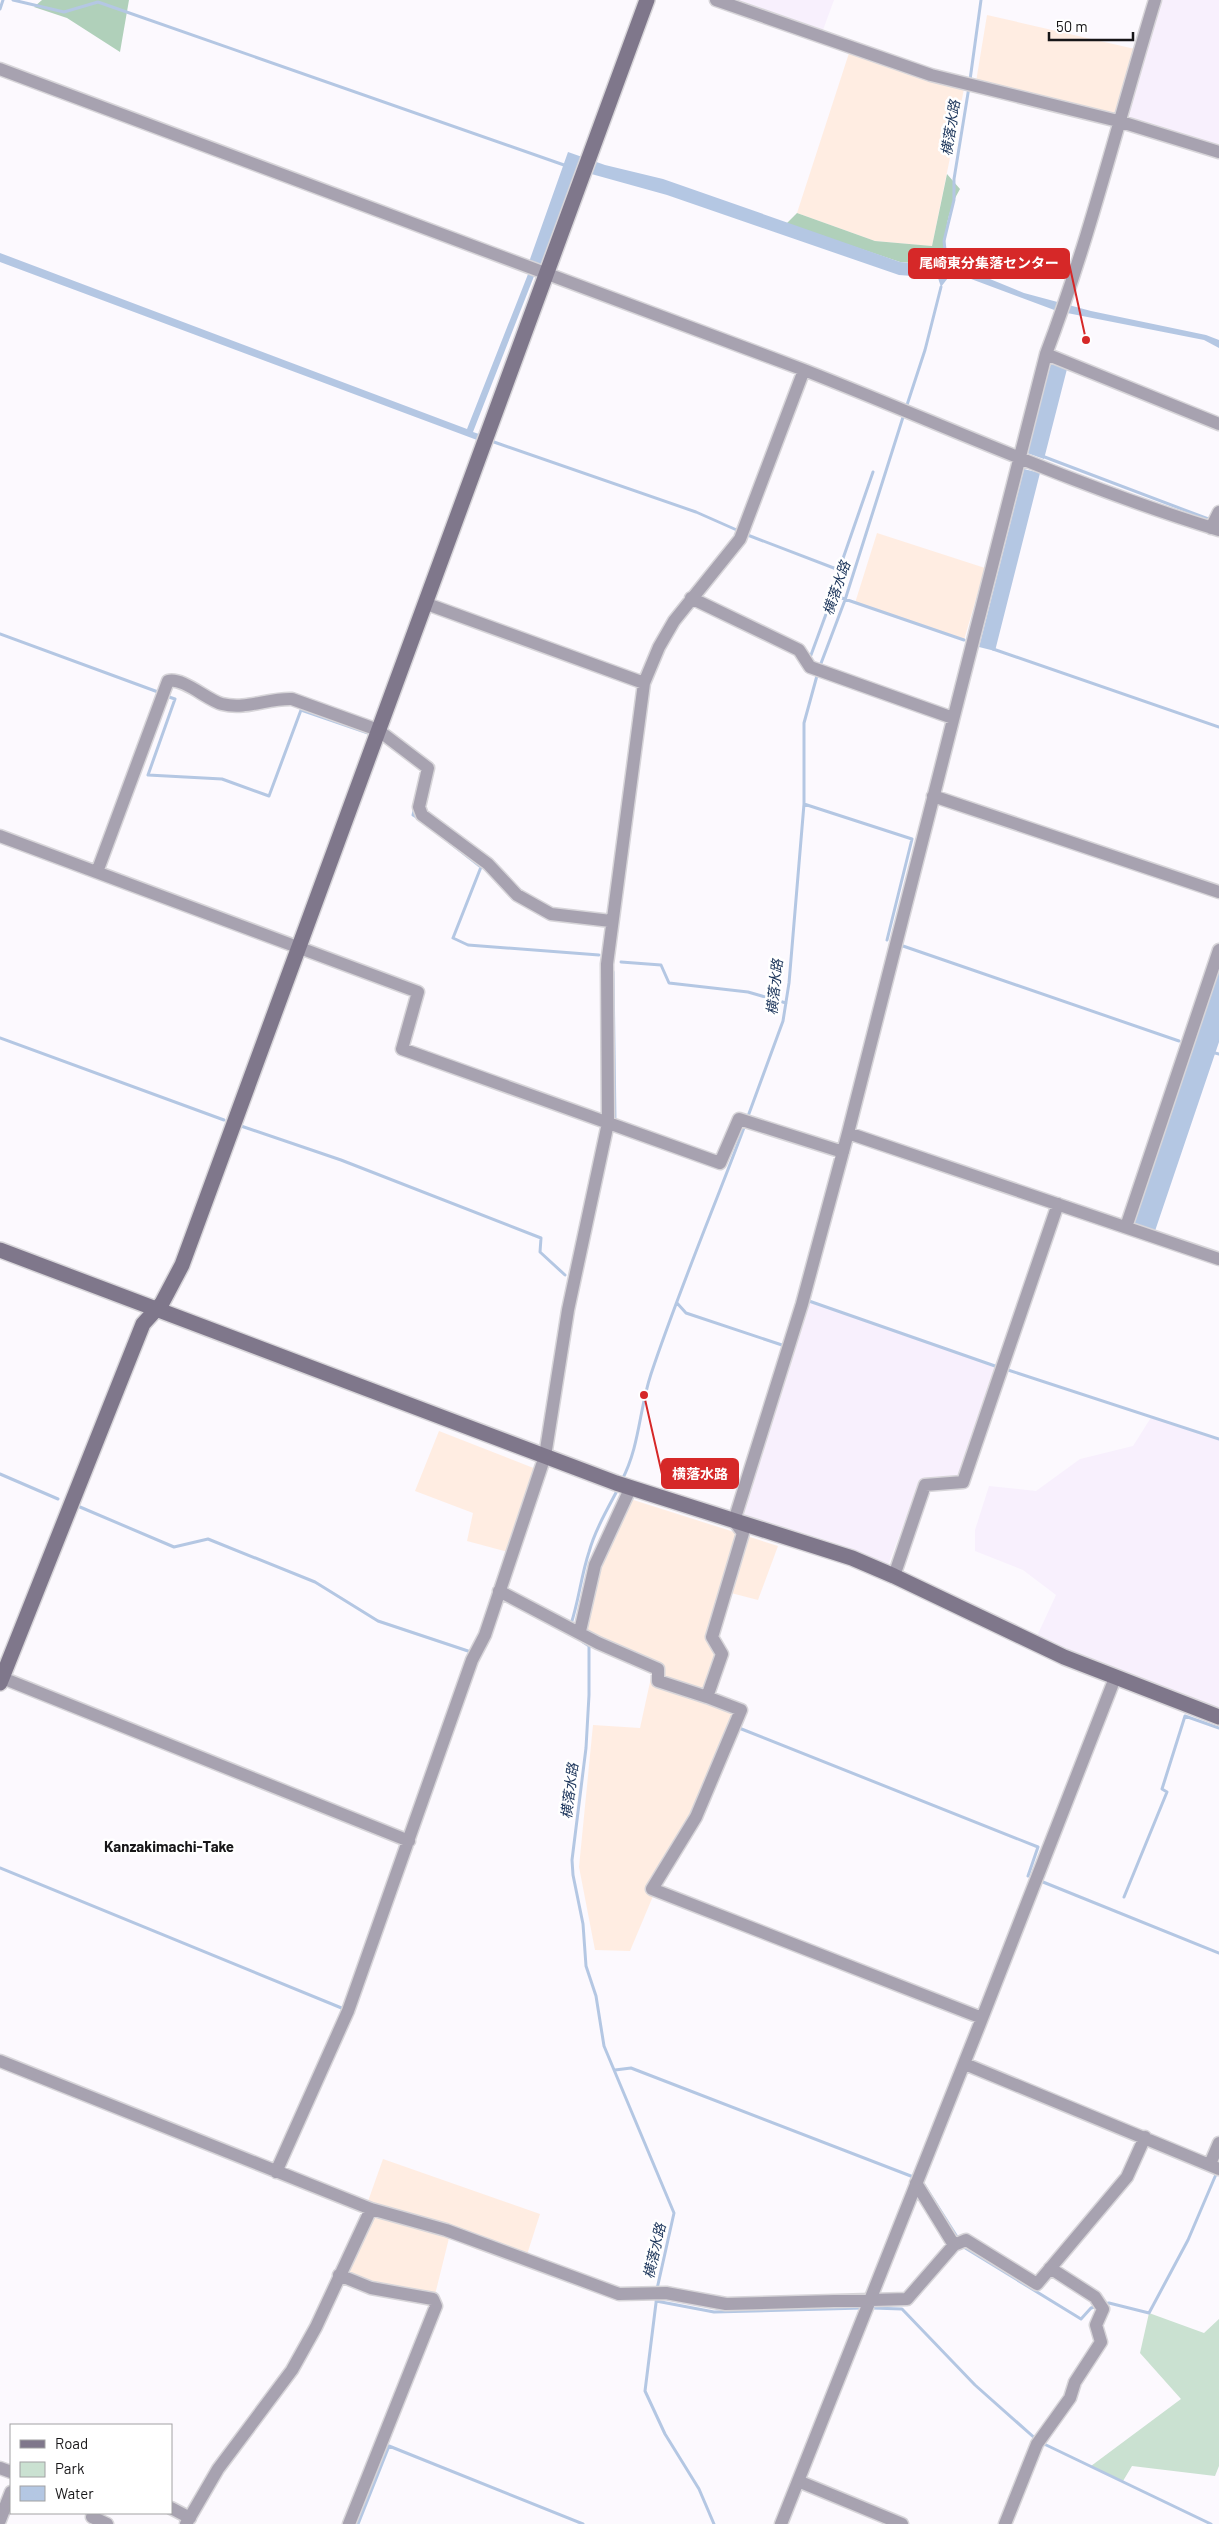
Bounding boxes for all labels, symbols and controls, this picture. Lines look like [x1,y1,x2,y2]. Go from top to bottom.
scale bar [1049,10,1133,42]
text: 50 m [1056,17,1088,35]
water label: 横落水路 [937,98,963,157]
callout: 尾崎東分集落センター [909,249,1069,278]
text: 尾崎東分集落センター [919,254,1059,271]
water label: 横落水路 [819,558,853,617]
water label: 横落水路 [763,957,785,1016]
callout: 横落水路 [662,1459,738,1488]
text: 横落水路 [672,1465,728,1482]
water label: 横落水路 [557,1761,581,1820]
district label: Kanzakimachi-Take [104,1837,234,1855]
water label: 横落水路 [639,2221,669,2280]
legend [10,2424,172,2514]
text: Road [55,2434,88,2452]
text: Park [55,2459,85,2477]
text: Water [55,2484,94,2502]

